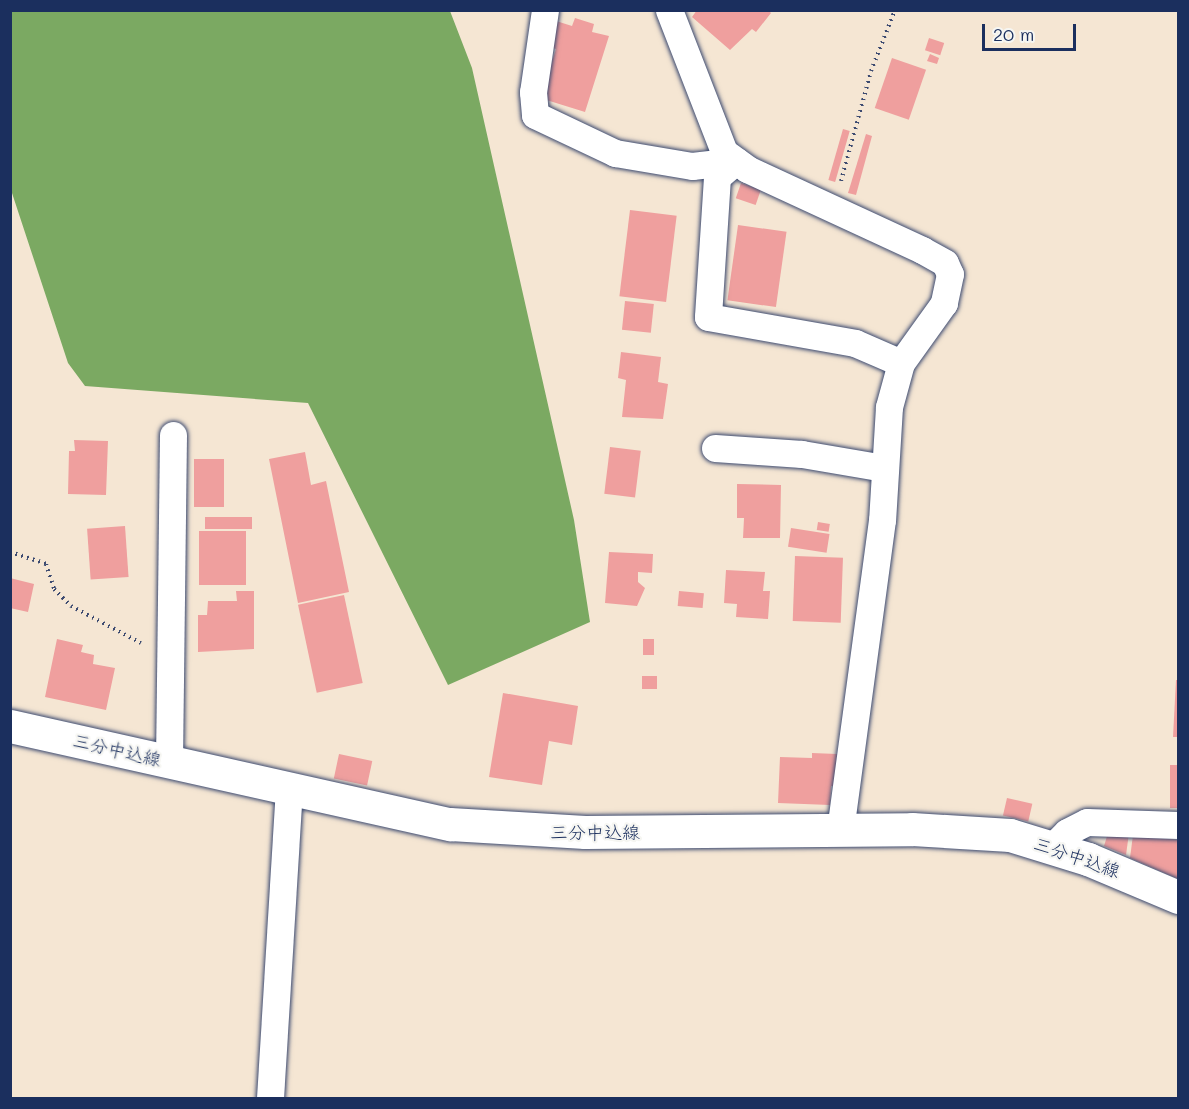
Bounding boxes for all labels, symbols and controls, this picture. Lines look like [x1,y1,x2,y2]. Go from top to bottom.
scale bar [985,12,1080,50]
text: 20 m [993,22,1034,46]
street label: 三分中込線 [71,729,163,771]
street label: 三分中込線 [550,821,640,843]
street label: 三分中込線 [1031,832,1123,882]

